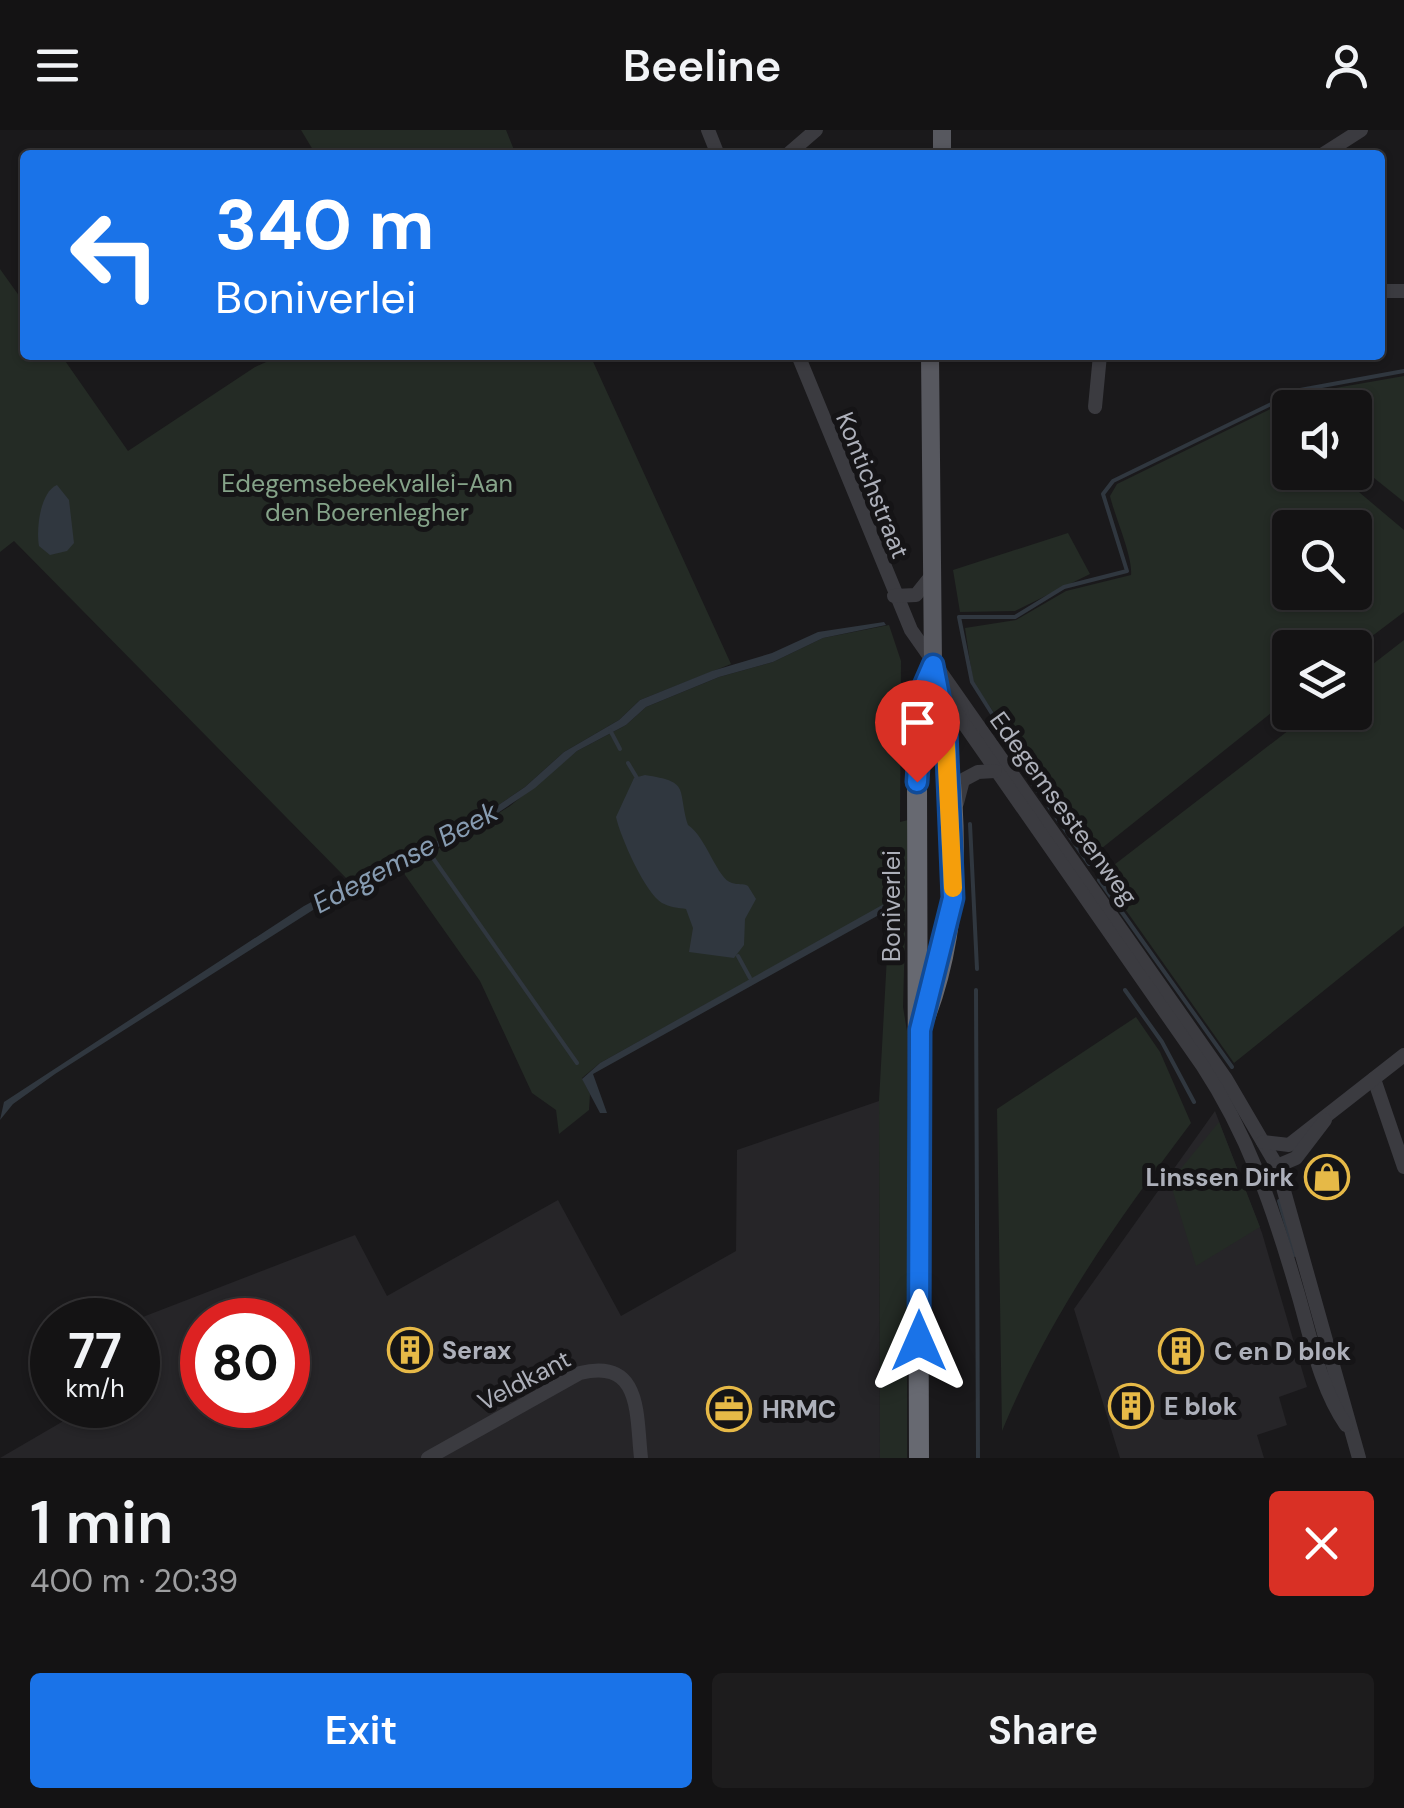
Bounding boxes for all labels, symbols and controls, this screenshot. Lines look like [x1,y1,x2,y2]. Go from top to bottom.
text: Beeline [623,36,781,95]
icon: menu [30,38,85,93]
icon: person [1319,38,1374,93]
text: 340 m [215,180,434,271]
icon: left [50,190,180,320]
text: Boniverlei [215,268,417,327]
map controls [1272,390,1372,730]
button: sound [1272,390,1372,490]
street label: Kontichstraat [828,407,917,563]
park label: Edegemsebeekvallei-Aan den Boerenlegher [221,467,513,529]
button: search [1272,510,1372,610]
button: layers [1272,630,1372,730]
pin [875,680,960,783]
icon: arrive [890,695,945,750]
street label: Edegemsesteenweg [982,705,1145,912]
water label: Edegemse Beek [306,793,505,922]
street label: Boniverlei [875,850,908,962]
shop icon: Linssen Dirk [1304,1154,1350,1200]
place label: Linssen Dirk [1146,1161,1295,1194]
position arrow [867,1289,971,1393]
speed limit sign: 80 [180,1298,310,1428]
text: 77 [68,1318,122,1384]
building icon: Serax [387,1327,433,1373]
building icon: C en D blok [1158,1328,1204,1374]
place label: Serax [442,1334,511,1367]
place label: C en D blok [1214,1335,1352,1368]
street label: Veldkant [472,1342,576,1419]
text: km/h [65,1372,125,1405]
building icon: E blok [1108,1383,1154,1429]
office icon: HRMC [706,1386,752,1432]
place label: E blok [1164,1390,1238,1423]
place label: HRMC [762,1393,836,1426]
text: 1 min [30,1483,173,1562]
button: close [1269,1491,1374,1596]
text: 400 m · 20:39 [30,1560,238,1602]
button: Exit [30,1673,692,1788]
button: Share [712,1673,1374,1788]

